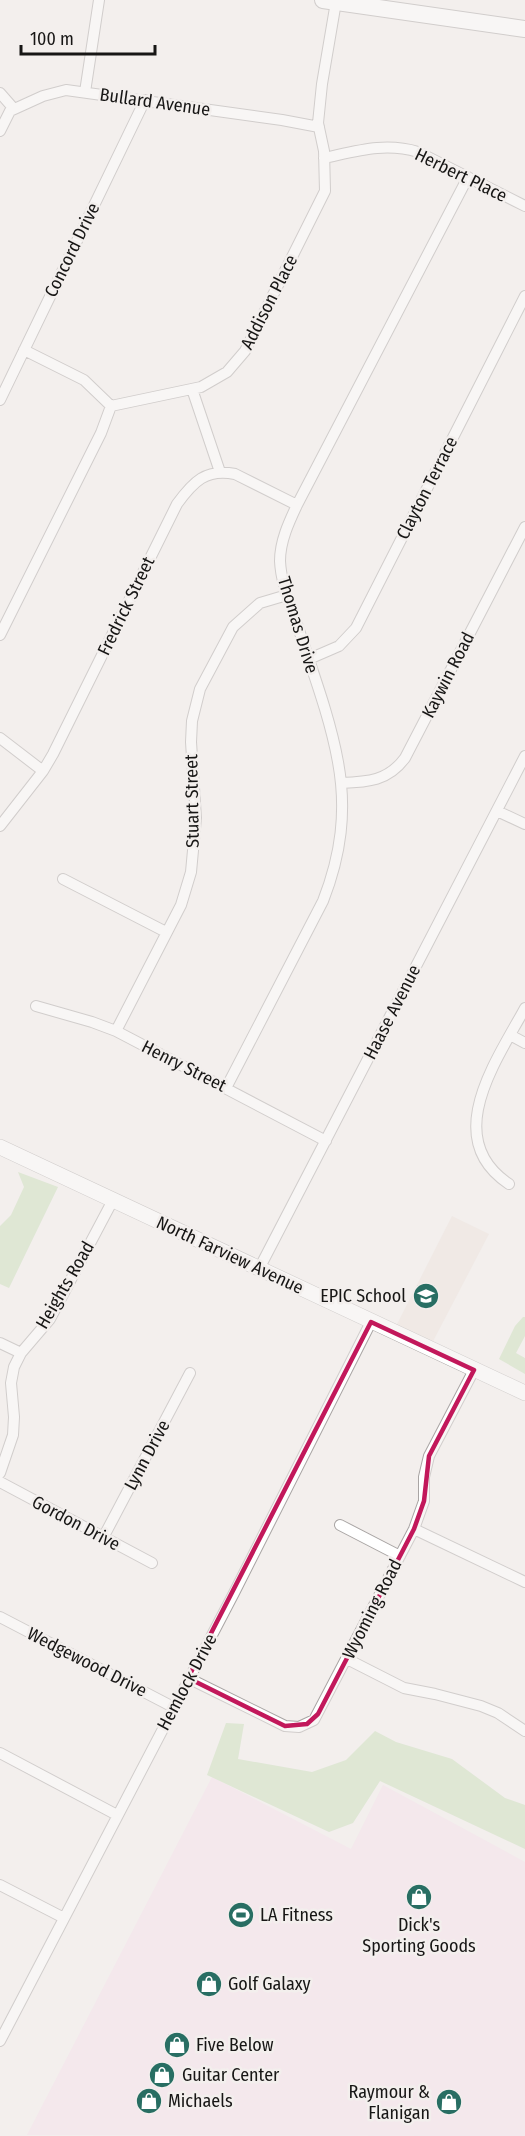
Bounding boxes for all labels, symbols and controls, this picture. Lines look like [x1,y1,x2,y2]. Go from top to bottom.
scale bar [21,18,154,56]
text: 100 m [30,28,74,50]
street label: Bullard Avenue [98,83,212,121]
street label: Herbert Place [411,143,511,207]
street label: Concord Drive [40,199,104,301]
street label: Addison Place [236,251,302,353]
street label: Clayton Terrace [392,433,462,543]
street label: Fredrick Street [93,553,159,659]
street label: Thomas Drive [273,574,323,676]
street label: Kaywin Road [417,628,479,722]
street label: Stuart Street [180,754,204,848]
street label: Haase Avenue [359,961,425,1063]
street label: Henry Street [138,1035,230,1097]
street label: North Farview Avenue [153,1211,307,1299]
street label: Heights Road [31,1237,99,1333]
school or university icon: EPIC School [411,1281,441,1311]
place label: EPIC School [320,1285,406,1307]
street label: Lynn Drive [119,1416,175,1494]
street label: Gordon Drive [28,1491,124,1555]
street label: Wyoming Road [338,1556,406,1662]
street label: Wedgewood Drive [23,1622,151,1702]
street label: Hemlock Drive [152,1630,222,1734]
shop icon: Dick's Sporting Goods [404,1882,434,1912]
sports icon: LA Fitness [226,1900,256,1930]
place label: LA Fitness [260,1904,333,1926]
place label: Dick's Sporting Goods [362,1914,476,1957]
shop icon: Golf Galaxy [194,1969,224,1999]
place label: Golf Galaxy [228,1973,311,1995]
shop icon: Five Below [162,2030,192,2060]
place label: Five Below [196,2034,274,2056]
shop icon: Guitar Center [147,2060,177,2090]
place label: Guitar Center [182,2064,280,2086]
place label: Raymour & Flanigan [349,2081,430,2124]
shop icon: Michaels [134,2086,164,2116]
shop icon: Raymour & Flanigan [434,2087,464,2117]
place label: Michaels [168,2090,233,2112]

